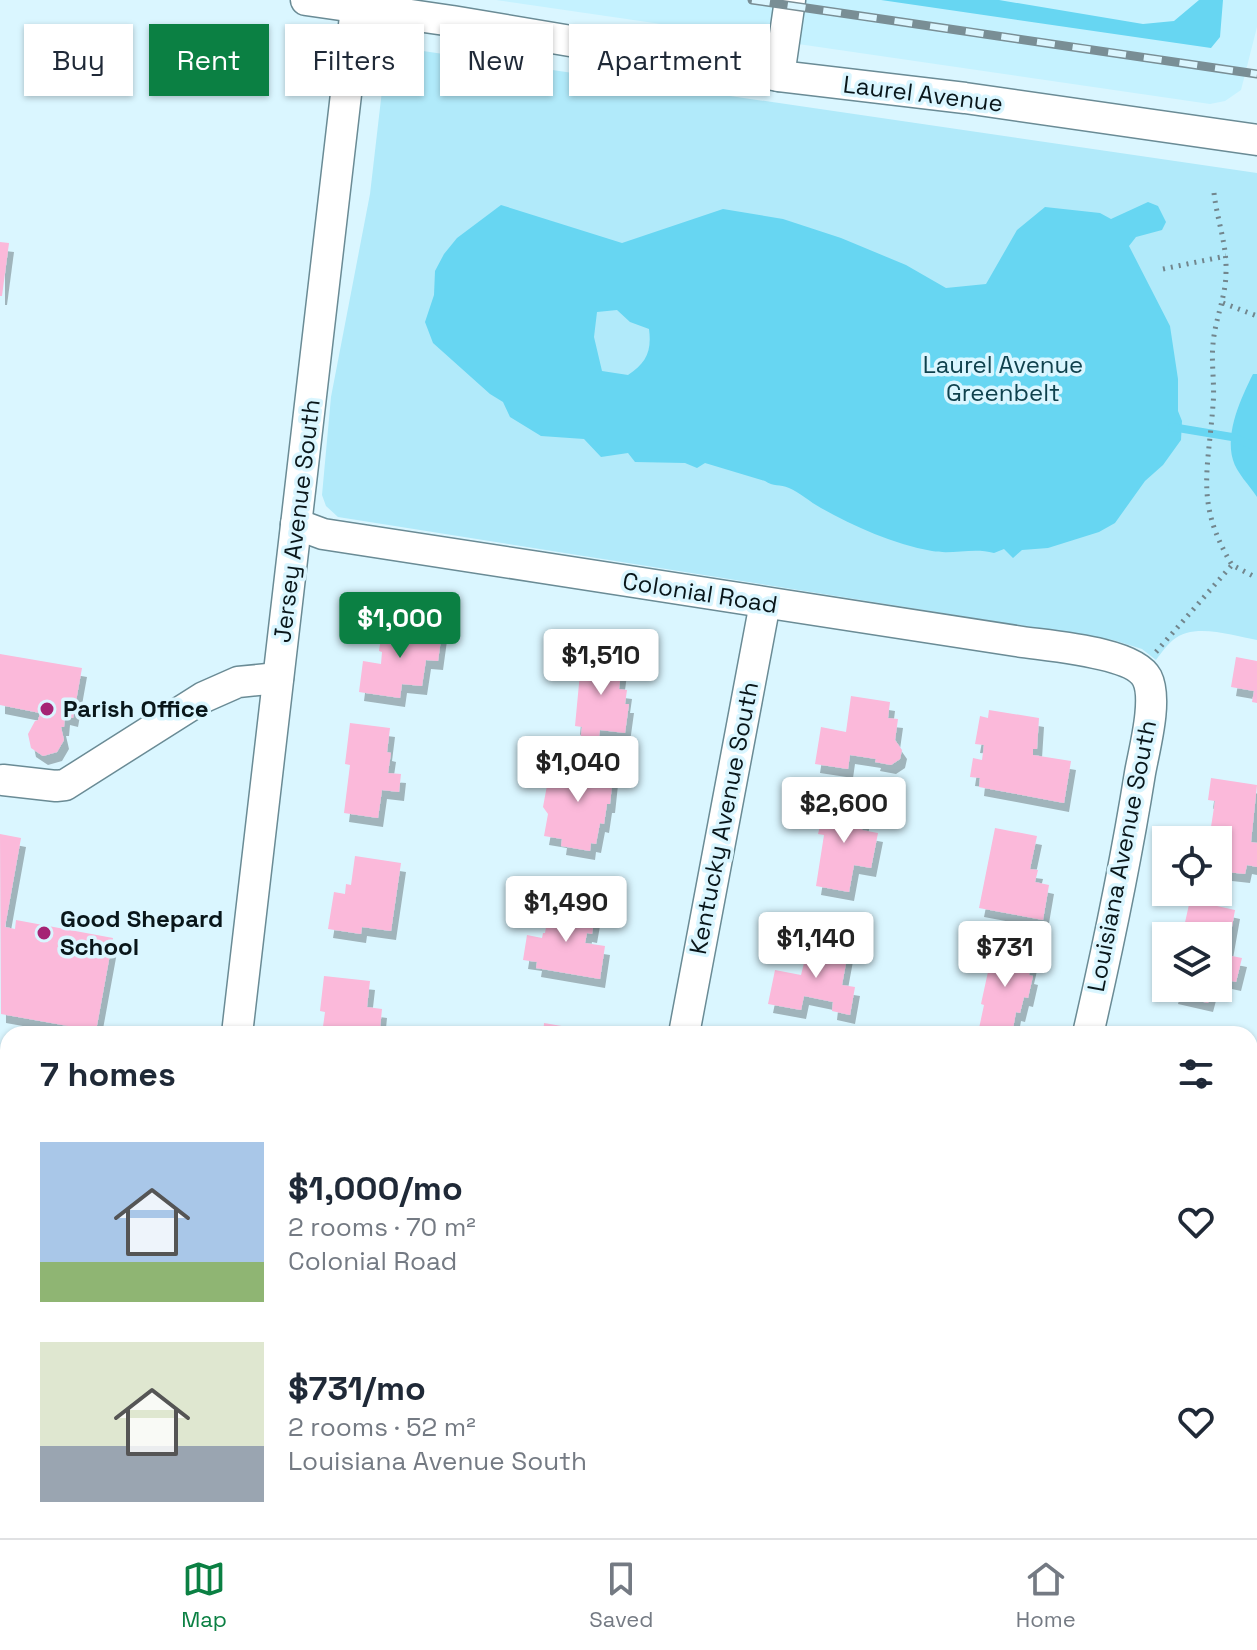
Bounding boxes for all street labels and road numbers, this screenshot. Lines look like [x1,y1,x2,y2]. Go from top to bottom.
street label: Laurel Avenue [841,68,1005,119]
street label: Jersey Avenue South [266,397,327,644]
street label: Colonial Road [620,565,780,620]
street label: Kentucky Avenue South [682,679,765,957]
street label: Louisiana Avenue South [1080,717,1163,994]

